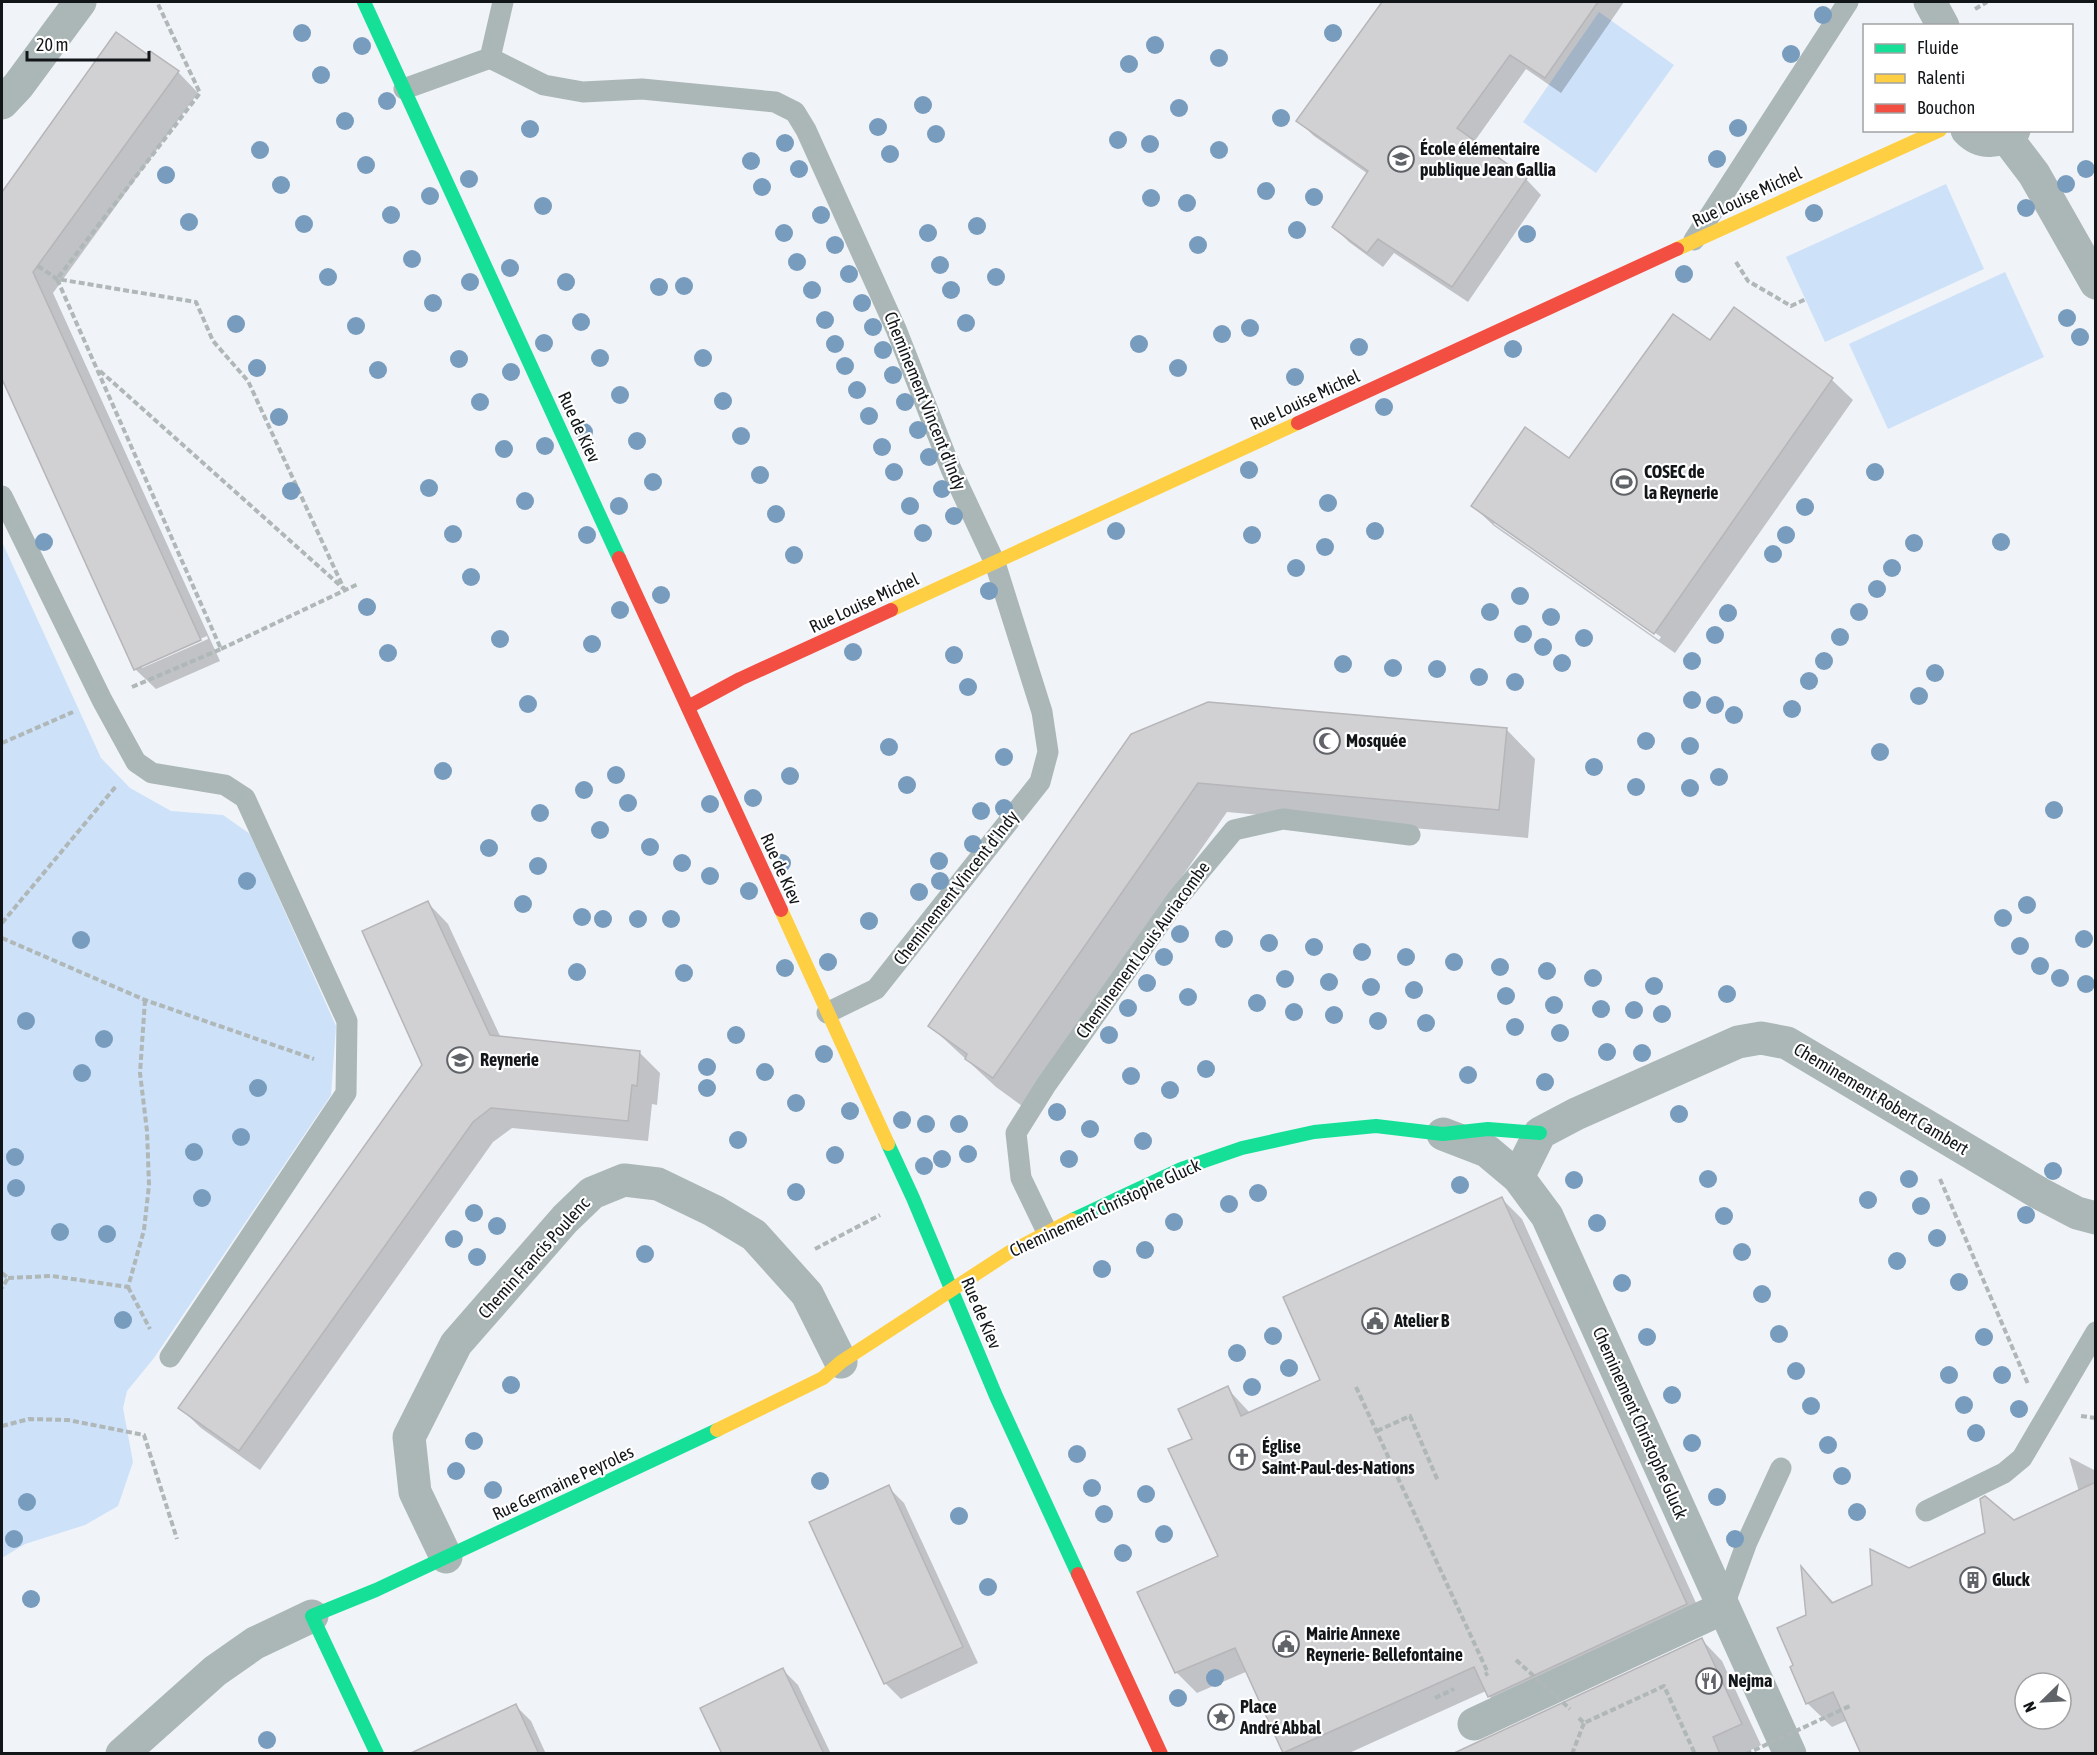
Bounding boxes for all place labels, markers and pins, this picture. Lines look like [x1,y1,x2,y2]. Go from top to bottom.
place label: École élémentaire publique Jean Gallia [1420,138,1556,180]
school or university icon: École élémentaire publique Jean Gallia [1386,144,1416,174]
place label: COSEC de la Reynerie [1644,461,1719,503]
sports icon: COSEC de la Reynerie [1609,467,1639,497]
mosque icon: Mosquée [1312,726,1342,756]
place label: Mosquée [1346,730,1406,751]
school or university icon: Reynerie [445,1045,475,1075]
place label: Reynerie [480,1049,539,1070]
public building icon: Atelier B [1360,1306,1390,1336]
place label: Atelier B [1393,1310,1450,1331]
place label: Église Saint-Paul-des-Nations [1262,1436,1415,1478]
church icon: Église Saint-Paul-des-Nations [1227,1442,1257,1472]
building icon: Gluck [1958,1565,1988,1595]
place label: Gluck [1992,1569,2031,1590]
place label: Mairie Annexe Reynerie- Bellefontaine [1306,1623,1463,1665]
public building icon: Mairie Annexe Reynerie- Bellefontaine [1271,1629,1301,1659]
restaurant icon: Nejma [1694,1666,1724,1696]
place label: Nejma [1728,1670,1772,1691]
place label: Place André Abbal [1239,1696,1321,1738]
place icon: Place André Abbal [1206,1702,1236,1732]

